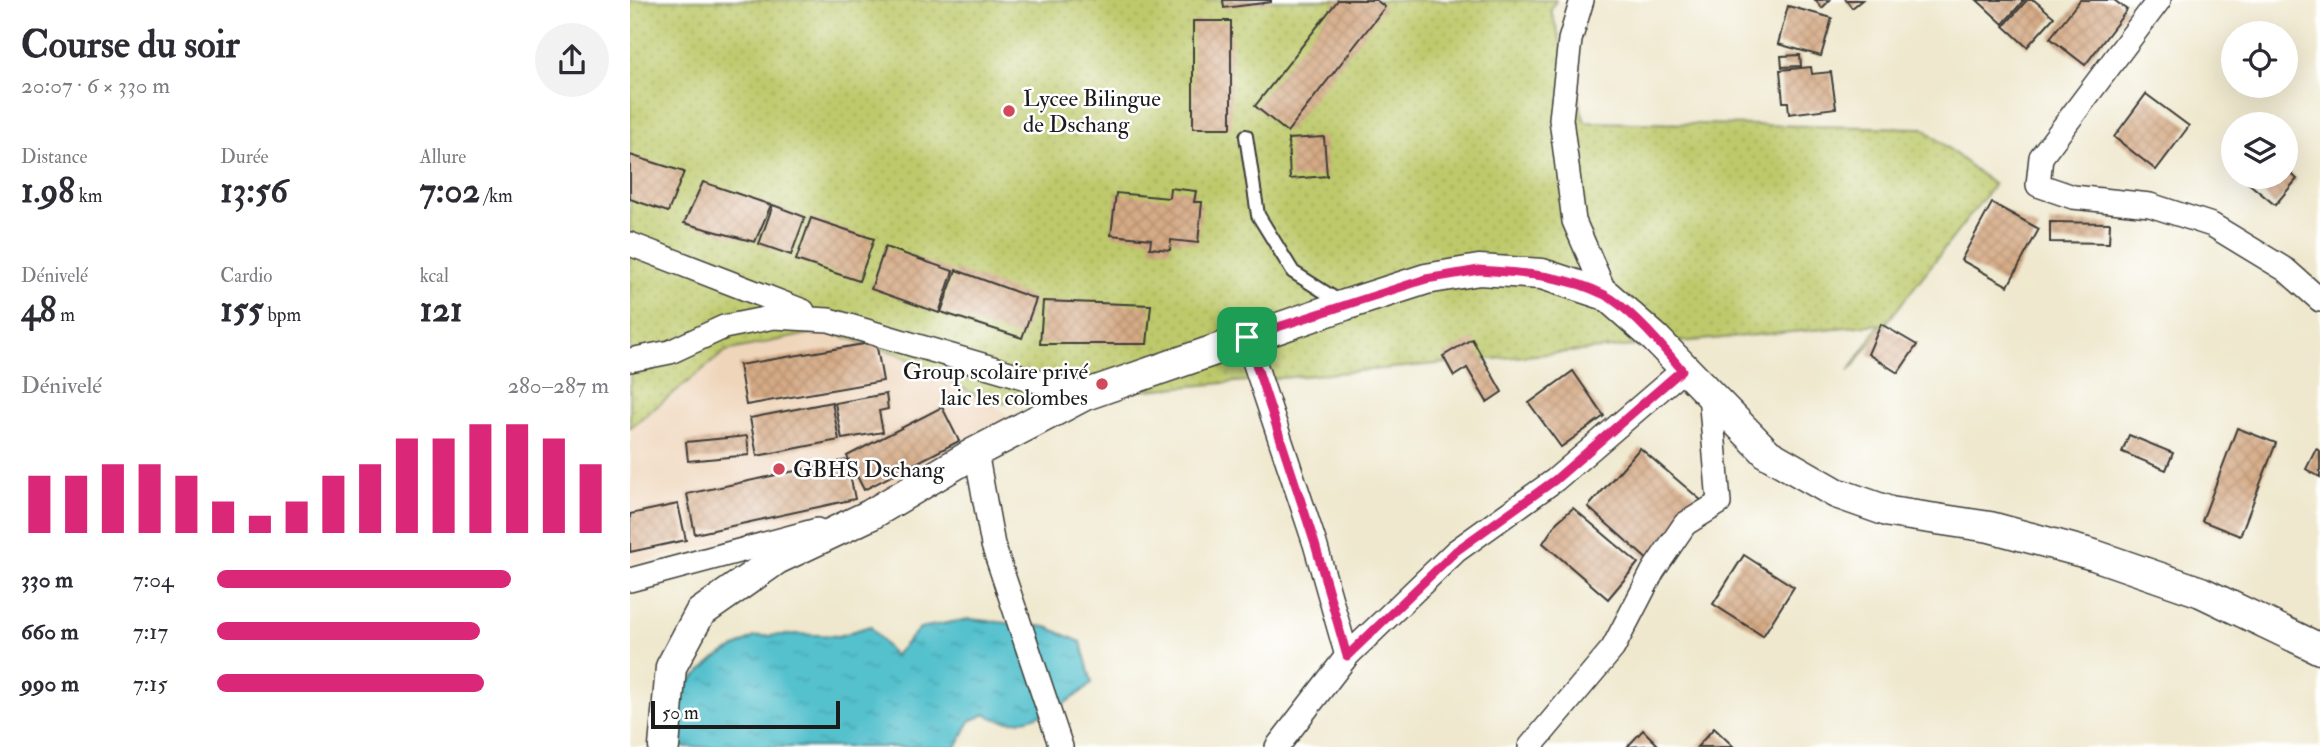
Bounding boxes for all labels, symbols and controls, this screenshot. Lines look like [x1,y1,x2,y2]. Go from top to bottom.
text: Course du soir [21,21,240,69]
map controls [2221,21,2298,189]
button: locate [2221,21,2298,98]
button: share [535,23,609,97]
text: 20:07 · 6 × 330 m [21,71,170,100]
place label: Lycee Bilingue de Dschang [1023,84,1161,139]
marker: Lycee Bilingue de Dschang [1001,103,1017,119]
button: layers [2221,112,2298,189]
text: Distance [21,145,87,169]
text: Durée [220,145,269,169]
text: Allure [420,145,466,169]
text: 1.98 [21,169,75,213]
text: 13:56 [220,169,288,213]
text: 7:02 [420,169,480,213]
text: km [75,184,102,208]
text: /km [480,184,513,208]
text: Dénivelé [21,264,88,288]
text: Cardio [220,264,272,288]
text: kcal [420,264,449,288]
text: 48 [21,288,56,332]
text: 155 [220,288,263,332]
text: 121 [420,288,462,332]
text: m [56,303,75,327]
text: bpm [263,303,301,327]
pin [1217,307,1277,367]
icon: arrive [1228,318,1266,356]
place label: Group scolaire privé laic les colombes [903,357,1088,412]
text: Dénivelé [21,371,102,400]
text: 280–287 m [507,371,609,400]
marker: Group scolaire privé laic les colombes [1094,376,1110,392]
place label: GBHS Dschang [793,455,945,484]
marker: GBHS Dschang [771,461,787,477]
text: 330 m [21,565,73,594]
text: 7:04 [133,565,173,594]
text: 660 m [21,617,79,646]
text: 7:17 [133,617,168,646]
text: 990 m [21,669,79,698]
text: 7:15 [133,669,168,698]
scale bar [651,698,840,730]
text: 50 m [662,701,699,725]

